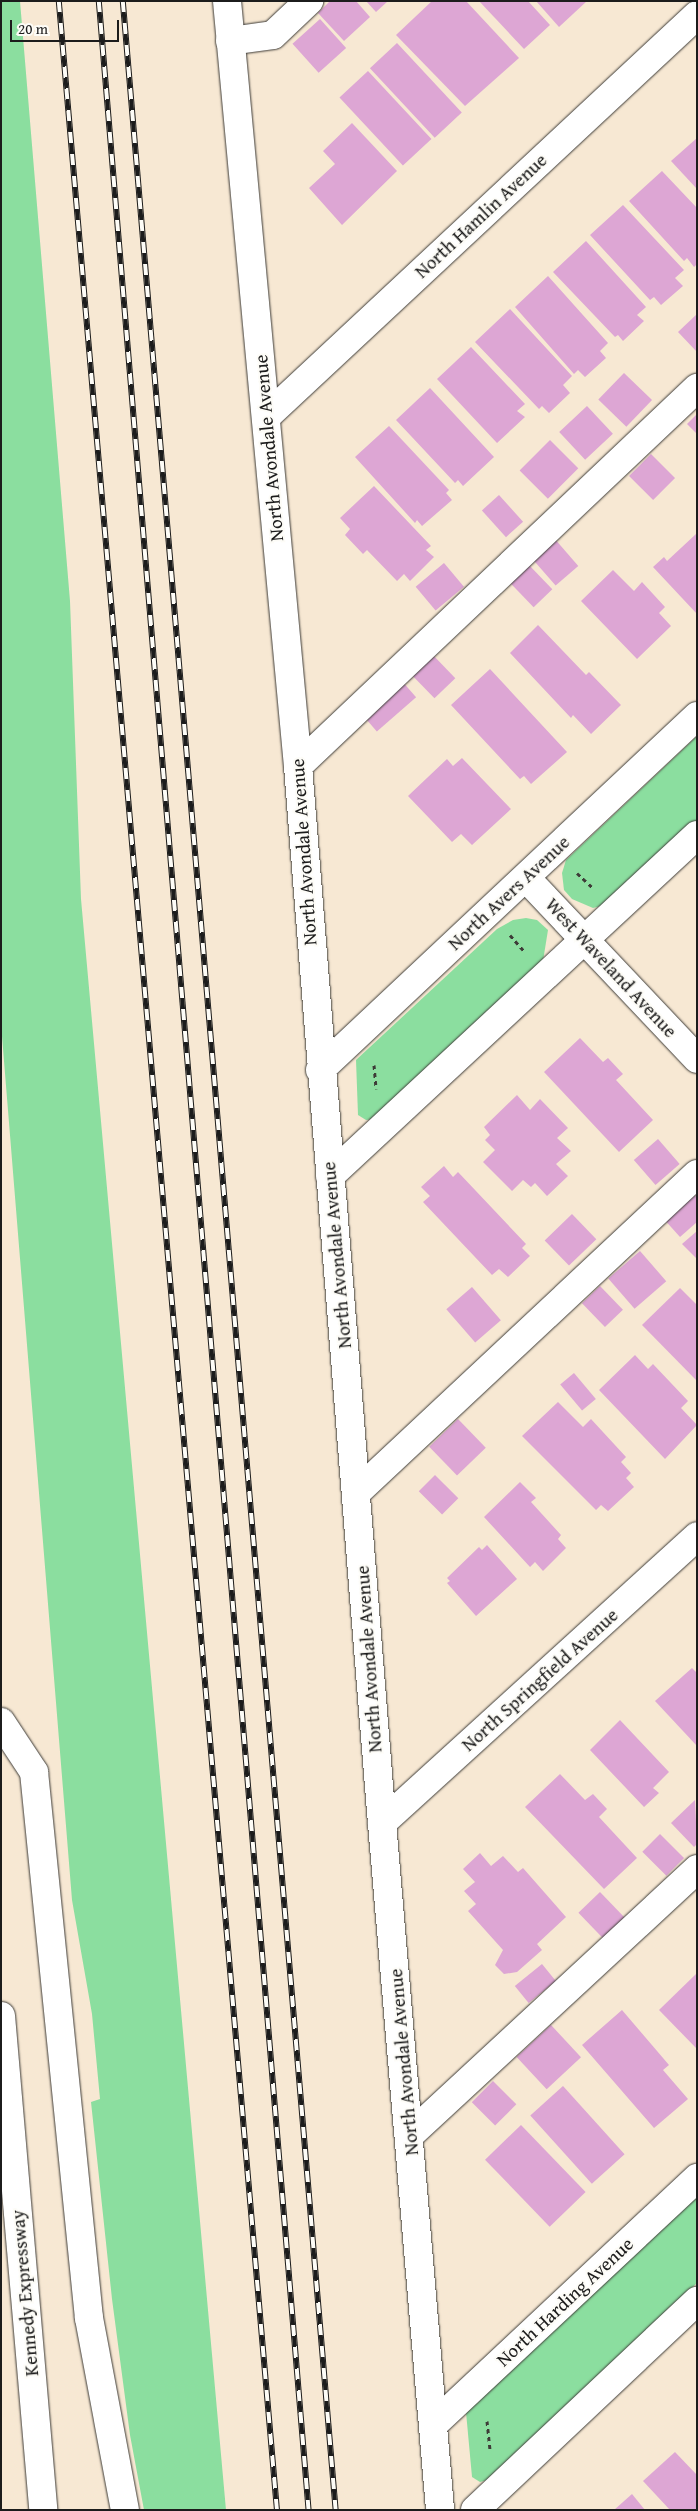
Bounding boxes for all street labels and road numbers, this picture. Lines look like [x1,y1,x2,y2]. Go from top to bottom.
street label: North Hamlin Avenue [410,149,552,283]
street label: North Avondale Avenue [249,354,289,542]
street label: North Avondale Avenue [286,758,322,946]
street label: North Avers Avenue [443,831,575,955]
street label: West Waveland Avenue [540,893,682,1043]
street label: North Avondale Avenue [317,1161,357,1349]
street label: North Avondale Avenue [351,1565,387,1753]
street label: North Springfield Avenue [457,1604,623,1756]
street label: North Avondale Avenue [384,1968,424,2156]
street label: Kennedy Expressway [6,2209,44,2377]
street label: North Harding Avenue [492,2233,638,2371]

